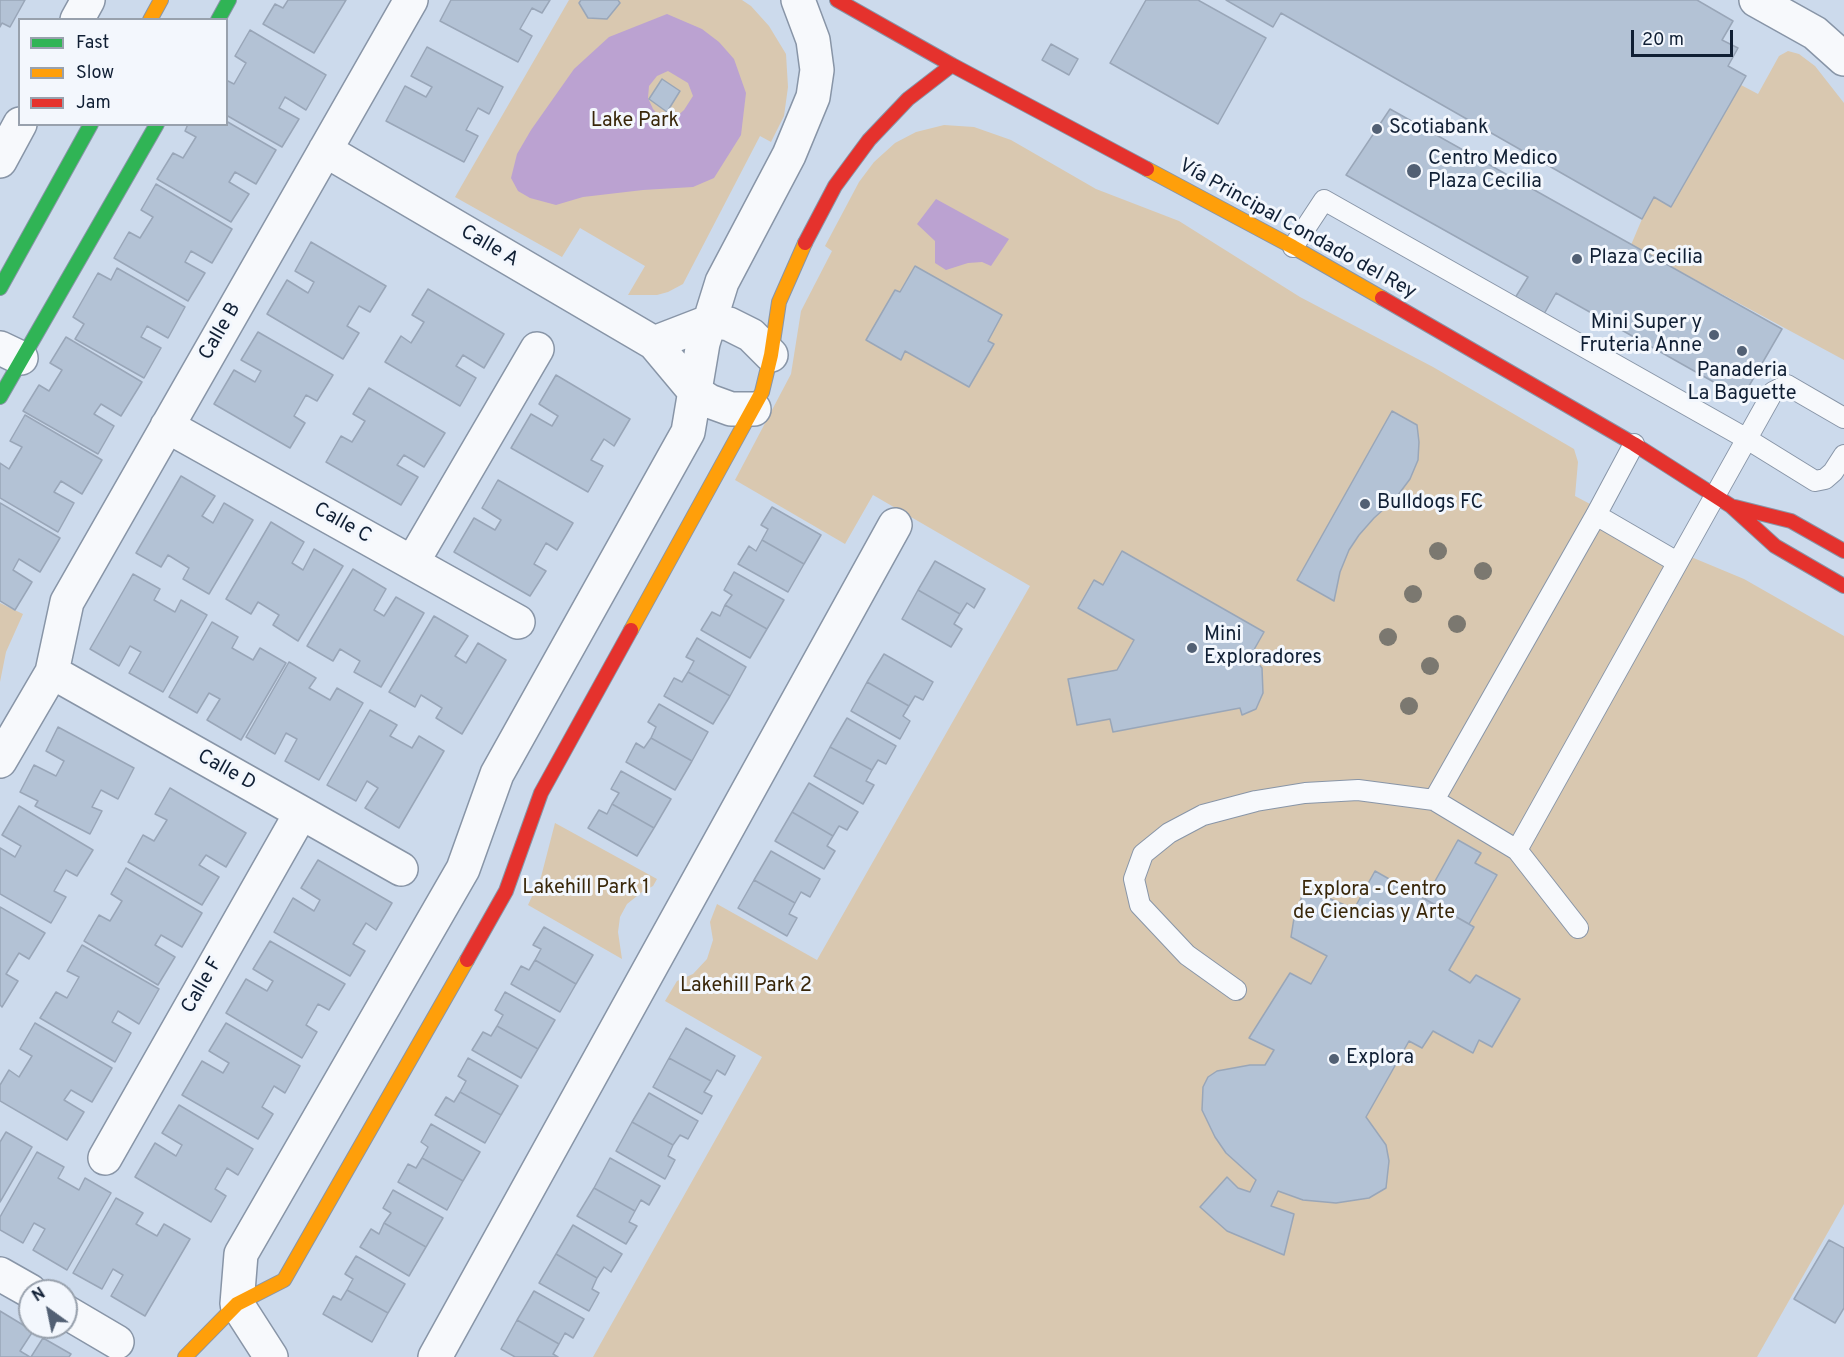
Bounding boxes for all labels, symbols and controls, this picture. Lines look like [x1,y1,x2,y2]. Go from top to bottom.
legend [18,18,228,126]
scale bar [1634,18,1736,56]
text: 20 m [1642,29,1684,52]
text: Fast [76,32,109,55]
text: Slow [76,62,114,85]
text: Jam [76,92,111,115]
park label: Lake Park [591,110,679,134]
place label: Scotiabank [1389,117,1489,141]
marker: Scotiabank [1370,122,1384,136]
place label: Centro Medico Plaza Cecilia [1428,148,1558,195]
street label: Vía Principal Condado del Rey [1174,155,1420,305]
marker: Centro Medico Plaza Cecilia [1405,162,1423,180]
street label: Calle A [456,221,522,273]
place label: Plaza Cecilia [1589,247,1703,271]
marker: Plaza Cecilia [1570,252,1584,266]
street label: Calle B [195,299,247,365]
place label: Mini Super y Fruteria Anne [1580,312,1702,359]
marker: Mini Super y Fruteria Anne [1707,328,1721,342]
marker: Panaderia La Baguette [1735,344,1749,358]
place label: Panaderia La Baguette [1688,360,1796,407]
place label: Bulldogs FC [1377,492,1483,516]
marker: Bulldogs FC [1358,497,1372,511]
street label: Calle C [309,498,375,550]
place label: Mini Exploradores [1204,624,1322,671]
marker: Mini Exploradores [1185,641,1199,655]
street label: Calle D [193,745,259,797]
park label: Lakehill Park 1 [522,877,650,901]
park label: Explora - Centro de Ciencias y Arte [1293,879,1455,926]
street label: Calle F [177,954,229,1018]
park label: Lakehill Park 2 [680,975,812,999]
place label: Explora [1346,1047,1414,1071]
marker: Explora [1327,1052,1341,1066]
north arrow [18,1279,78,1339]
text: N [29,1284,50,1307]

